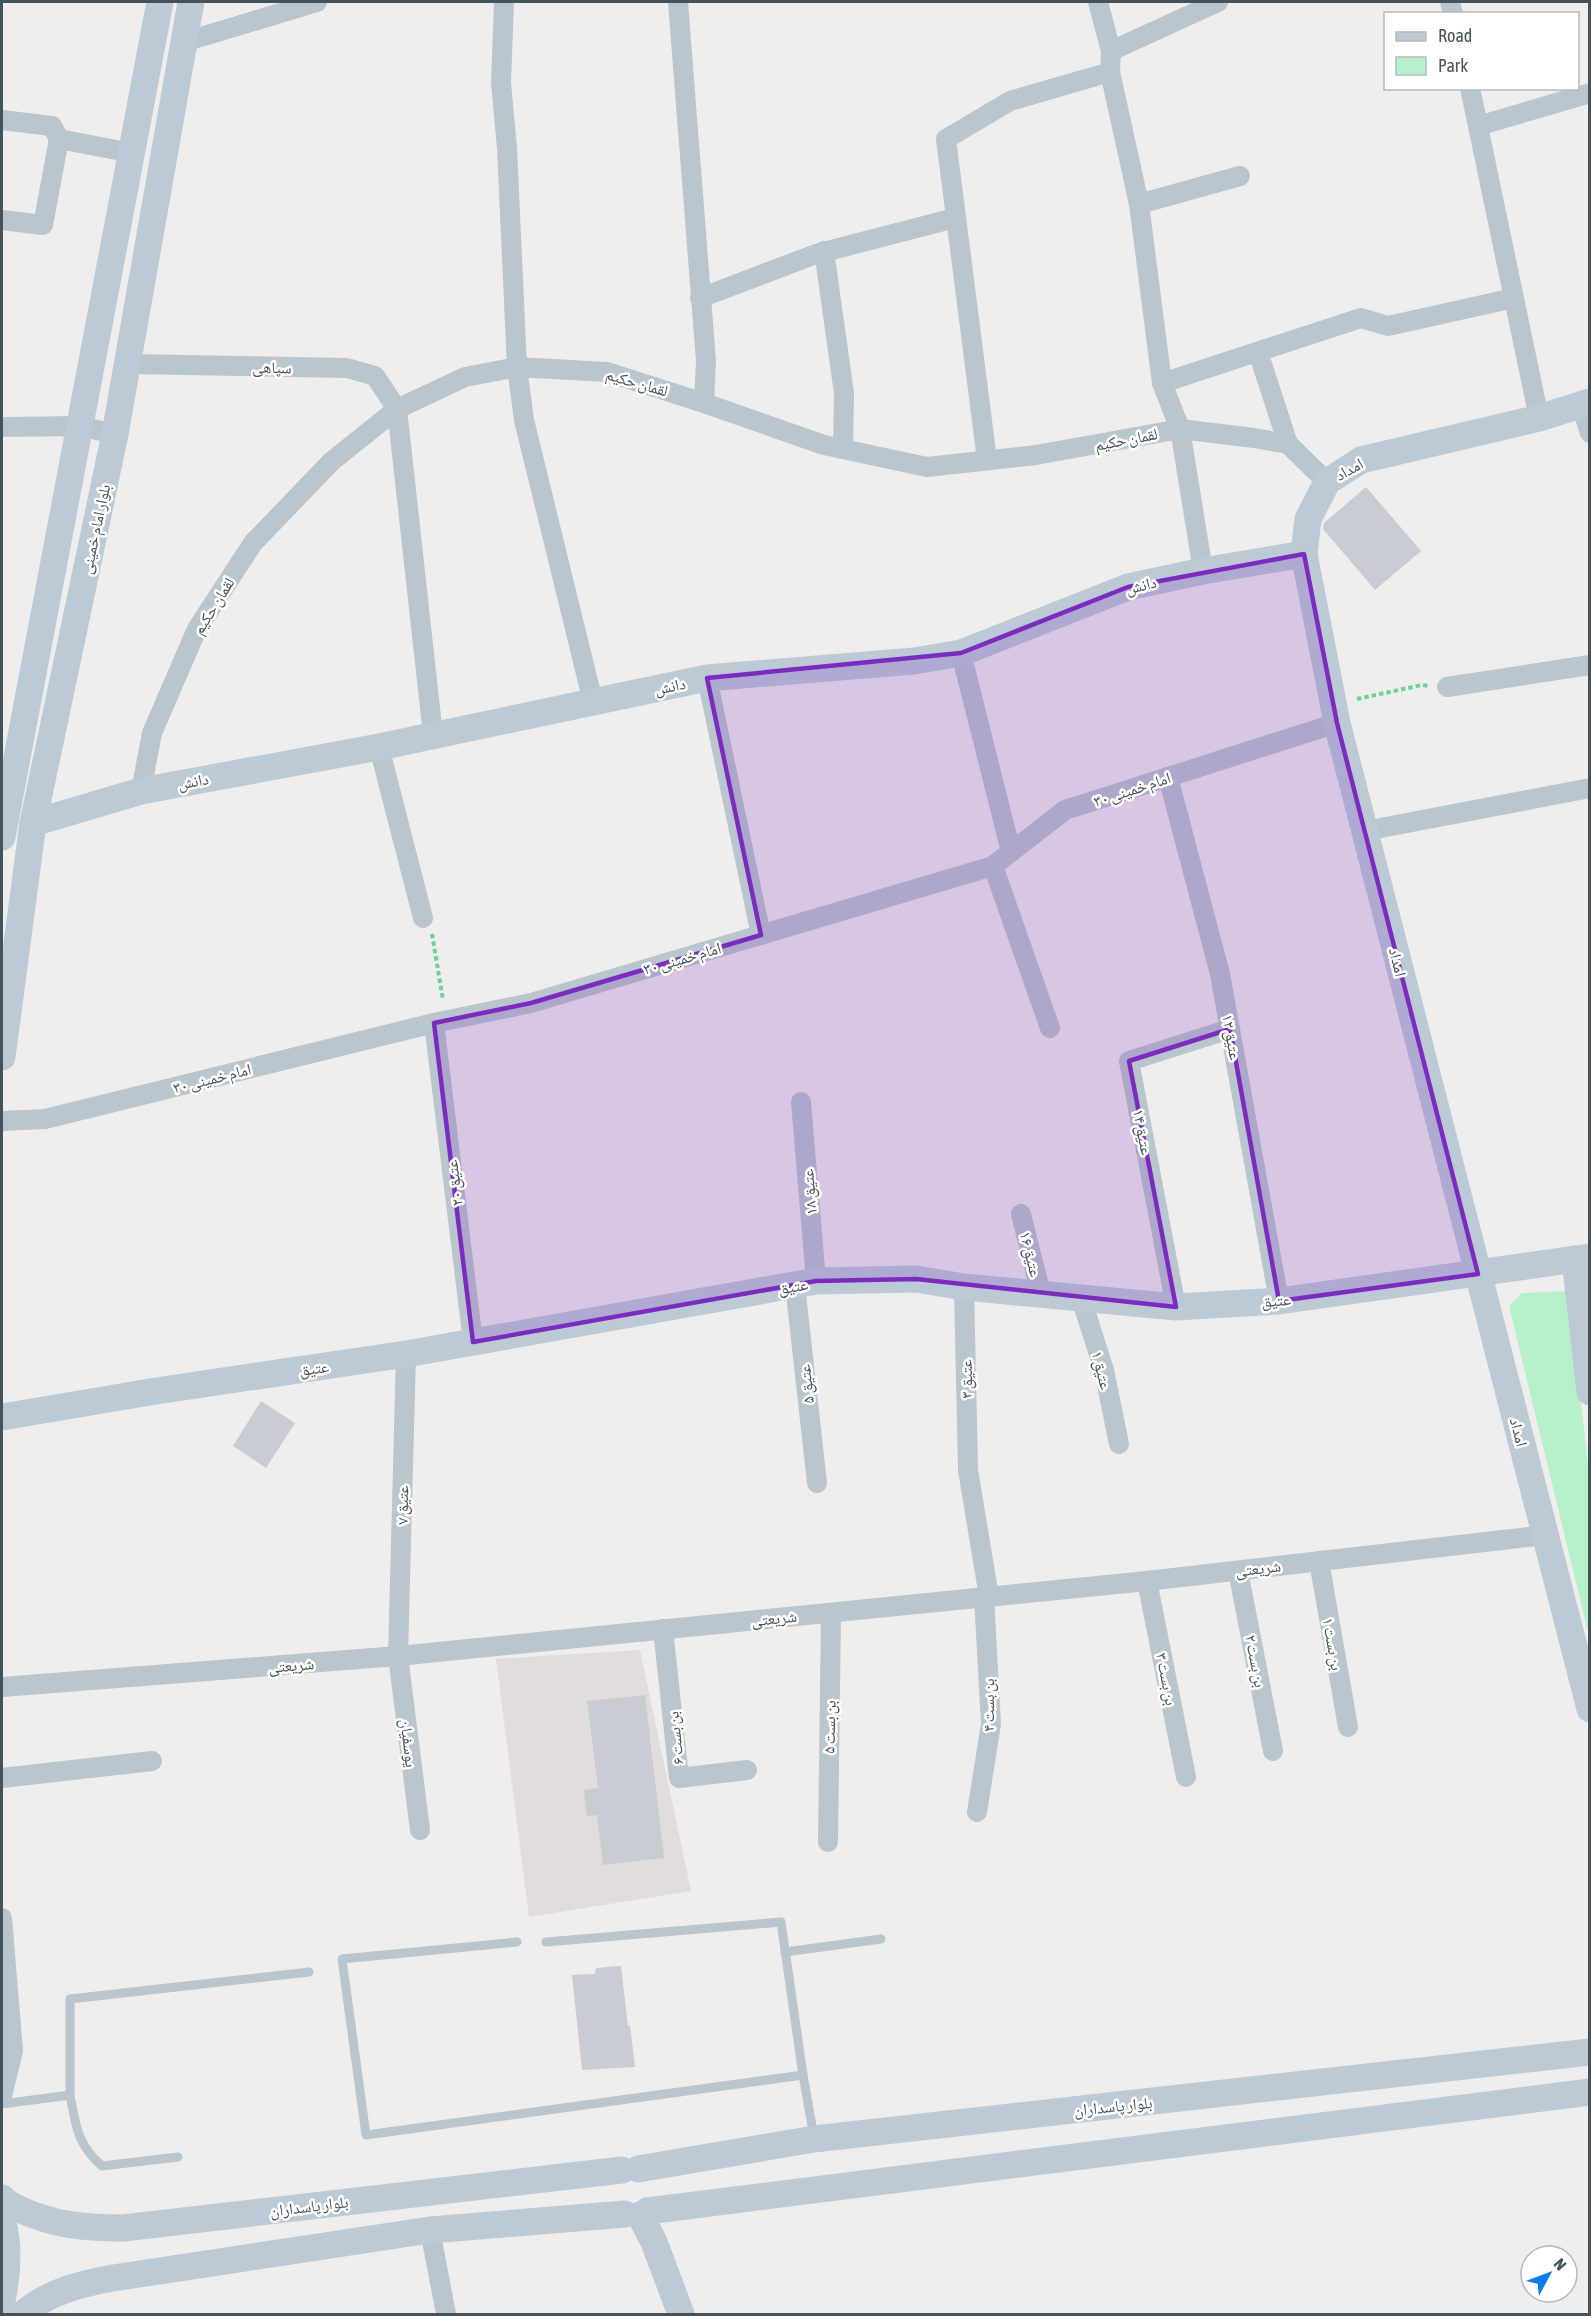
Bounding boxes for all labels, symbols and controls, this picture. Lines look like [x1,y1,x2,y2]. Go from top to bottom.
legend [1384,12,1579,90]
text: Road [1438,25,1472,46]
text: Park [1438,55,1468,76]
street label: سپاهی [252,358,292,378]
street label: لقمان حکیم [603,365,670,401]
street label: لقمان حکیم [1093,424,1159,456]
street label: امداد [1332,454,1366,484]
street label: بلوار امام خمینی [77,482,115,576]
street label: دانش [1124,573,1159,599]
street label: لقمان حکیم [189,574,239,639]
street label: دانش [653,674,688,700]
street label: امام خمینی ۳۰ [1091,768,1173,812]
street label: دانش [176,769,210,795]
street label: امام خمینی ۳۰ [641,938,723,980]
street label: امداد [1386,946,1410,978]
street label: عتیق ۱۲ [1217,1013,1245,1062]
street label: امام خمینی ۳۰ [171,1060,253,1098]
street label: عتیق ۱۴ [1128,1107,1156,1157]
street label: عتیق ۲۰ [442,1159,468,1207]
street label: عتیق ۱۸ [798,1168,822,1216]
street label: عتیق ۱۶ [1015,1229,1045,1279]
street label: عتیق [777,1275,810,1299]
street label: عتیق [1260,1290,1292,1312]
street label: عتیق ۱ [1087,1349,1115,1392]
street label: عتیق [298,1357,330,1381]
street label: عتیق ۳ [957,1359,977,1399]
street label: عتیق ۵ [795,1363,819,1404]
street label: امداد [1507,1416,1531,1448]
street label: عتیق ۷ [393,1485,413,1525]
street label: شریعتی [1234,1556,1282,1582]
street label: شریعتی [750,1607,798,1631]
street label: بن بست ۱ [1318,1616,1347,1672]
street label: بن بست ۲ [1240,1633,1270,1689]
street label: بن بست ۳ [1151,1651,1181,1707]
street label: شریعتی [267,1654,315,1678]
street label: بن بست ۴ [979,1678,999,1732]
street label: بن بست ۵ [820,1700,840,1754]
street label: بن بست ۶ [663,1710,689,1766]
street label: یوسفیان [395,1718,421,1769]
street label: بلوار پاسداران [1073,2093,1153,2121]
street label: بلوار پاسداران [269,2192,349,2222]
north arrow [1519,2244,1579,2304]
text: N [1550,2255,1570,2274]

